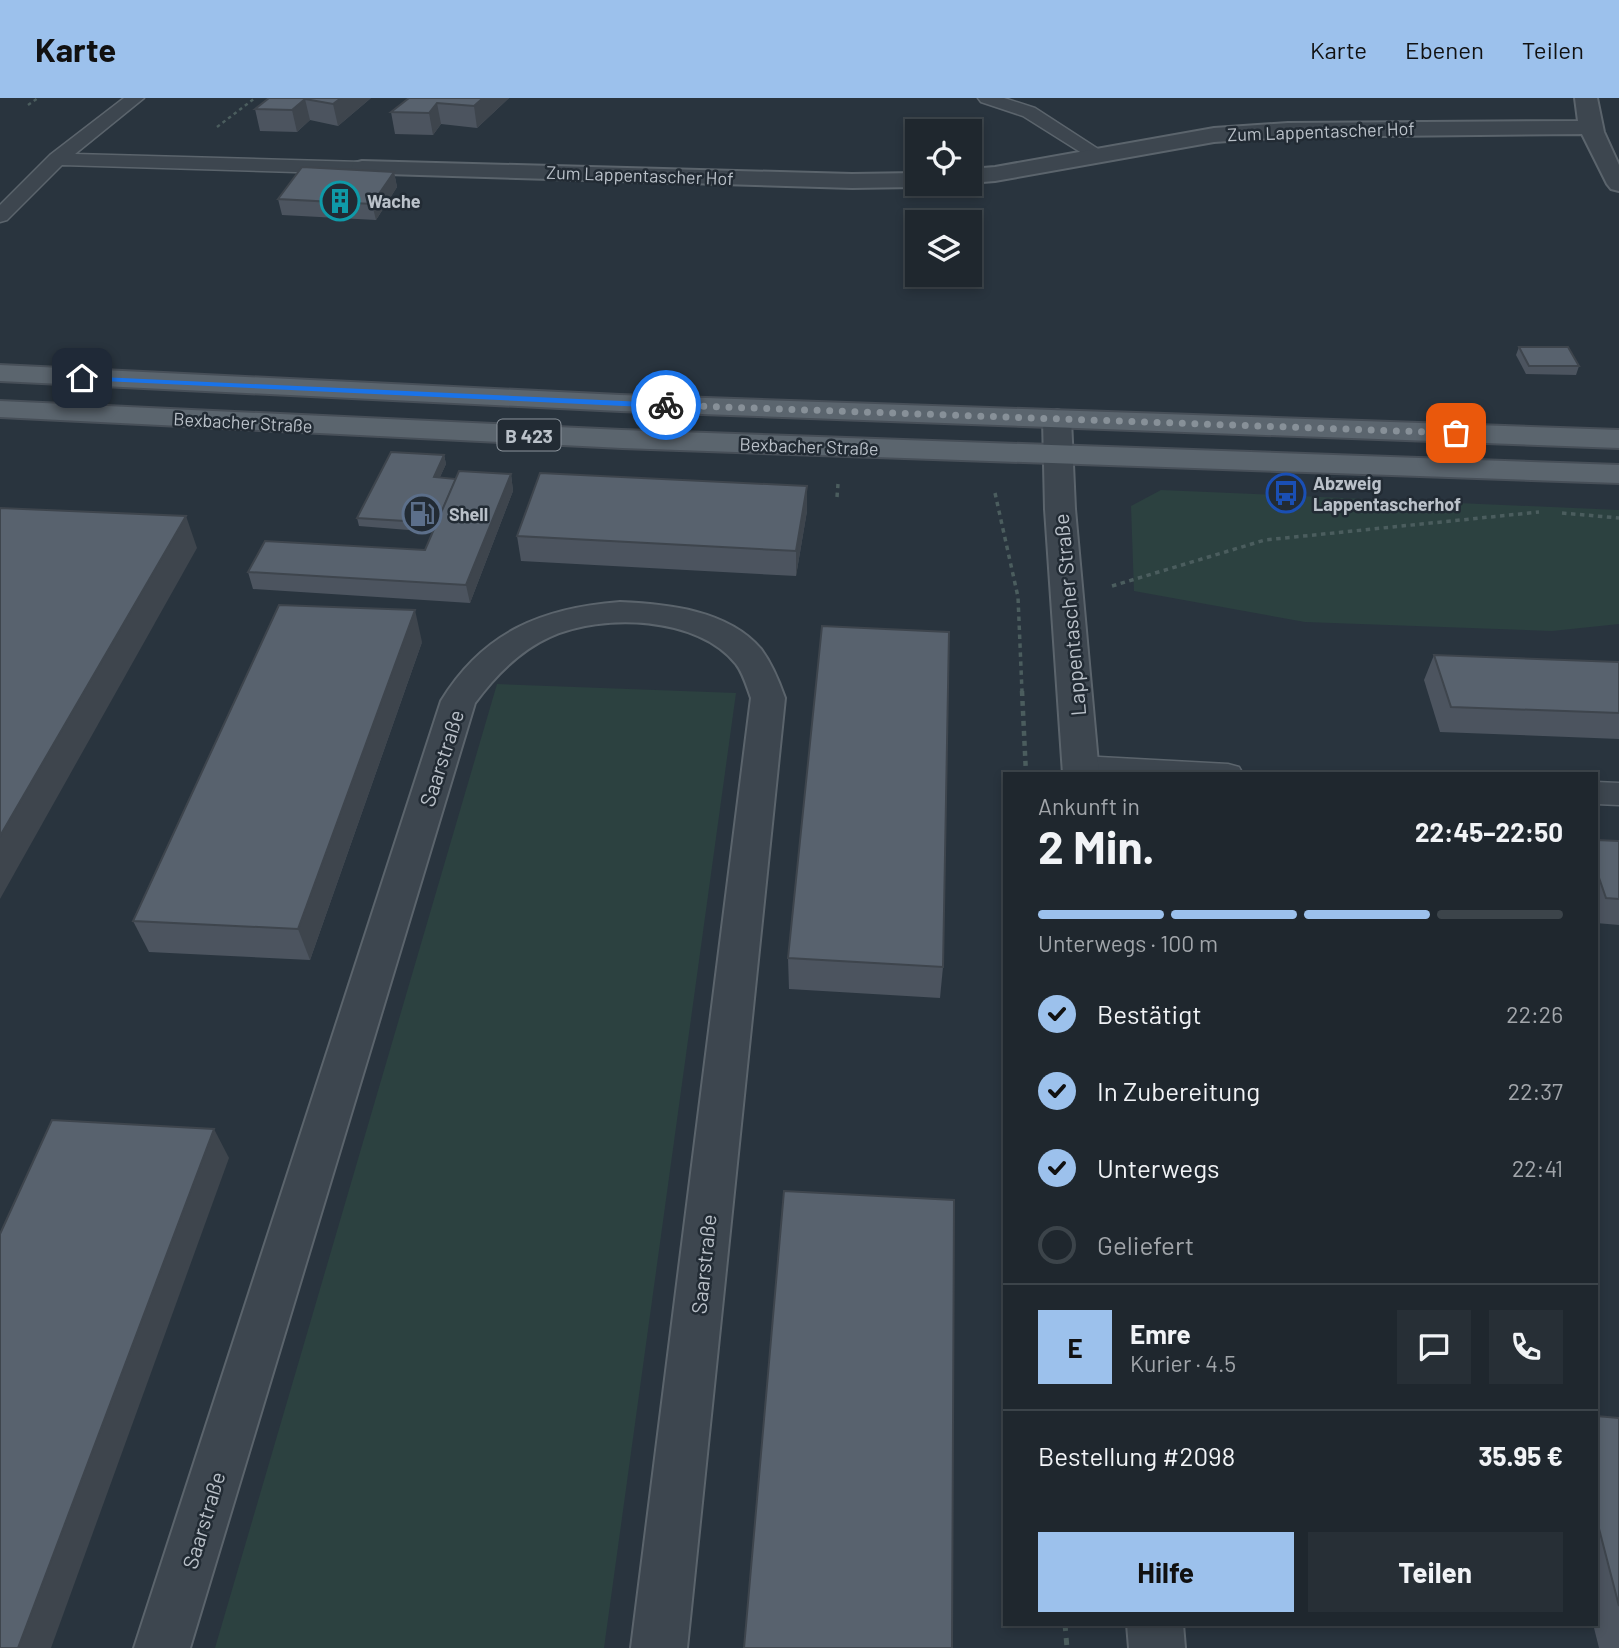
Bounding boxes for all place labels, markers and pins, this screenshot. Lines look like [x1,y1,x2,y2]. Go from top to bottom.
building icon: Wache [319,180,361,222]
place label: Wache [367,190,421,212]
pin [52,348,112,408]
pin [1426,403,1486,463]
bus stop icon: Abzweig Lappentascherhof [1265,472,1307,514]
place label: Abzweig Lappentascherhof [1313,472,1461,515]
fuel station icon: Shell [401,493,443,535]
place label: Shell [449,503,488,525]

